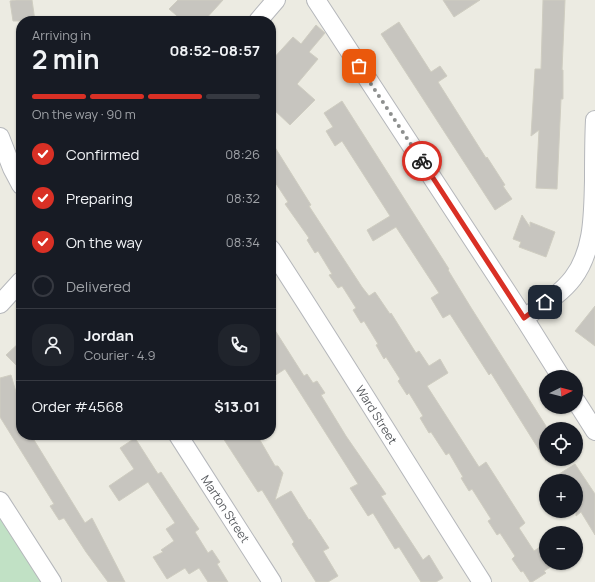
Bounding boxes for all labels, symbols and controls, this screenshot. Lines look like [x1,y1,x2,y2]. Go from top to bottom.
text: Arriving in [32,26,91,44]
text: 08:52–08:57 [169,40,260,61]
text: 2 min [32,41,100,77]
pin [342,49,376,83]
icon: bag [348,55,370,77]
text: On the way · 90 m [32,105,136,123]
courier [402,141,442,181]
icon: check [32,143,54,165]
text: Confirmed [66,144,139,165]
text: 08:26 [225,145,260,163]
icon: bike [411,150,433,172]
icon: check [32,187,54,209]
text: Preparing [66,188,133,209]
text: 08:32 [226,189,260,207]
icon: check [32,231,54,253]
text: On the way [66,232,142,253]
text: 08:34 [226,233,260,251]
text: Delivered [66,276,131,297]
pin [528,285,562,319]
icon: home [534,291,556,313]
button: person [32,324,74,366]
button: phone [218,324,260,366]
text: Jordan [84,325,134,346]
text: Courier · 4.9 [84,346,156,364]
north arrow [539,370,583,414]
map controls [539,370,583,570]
street label: Ward Street [352,382,401,448]
text: Order #4568 [32,396,124,417]
text: $13.01 [214,396,260,417]
button: locate [539,422,583,466]
street label: Marton Street [197,472,254,546]
button: + [539,474,583,518]
button: − [539,526,583,570]

